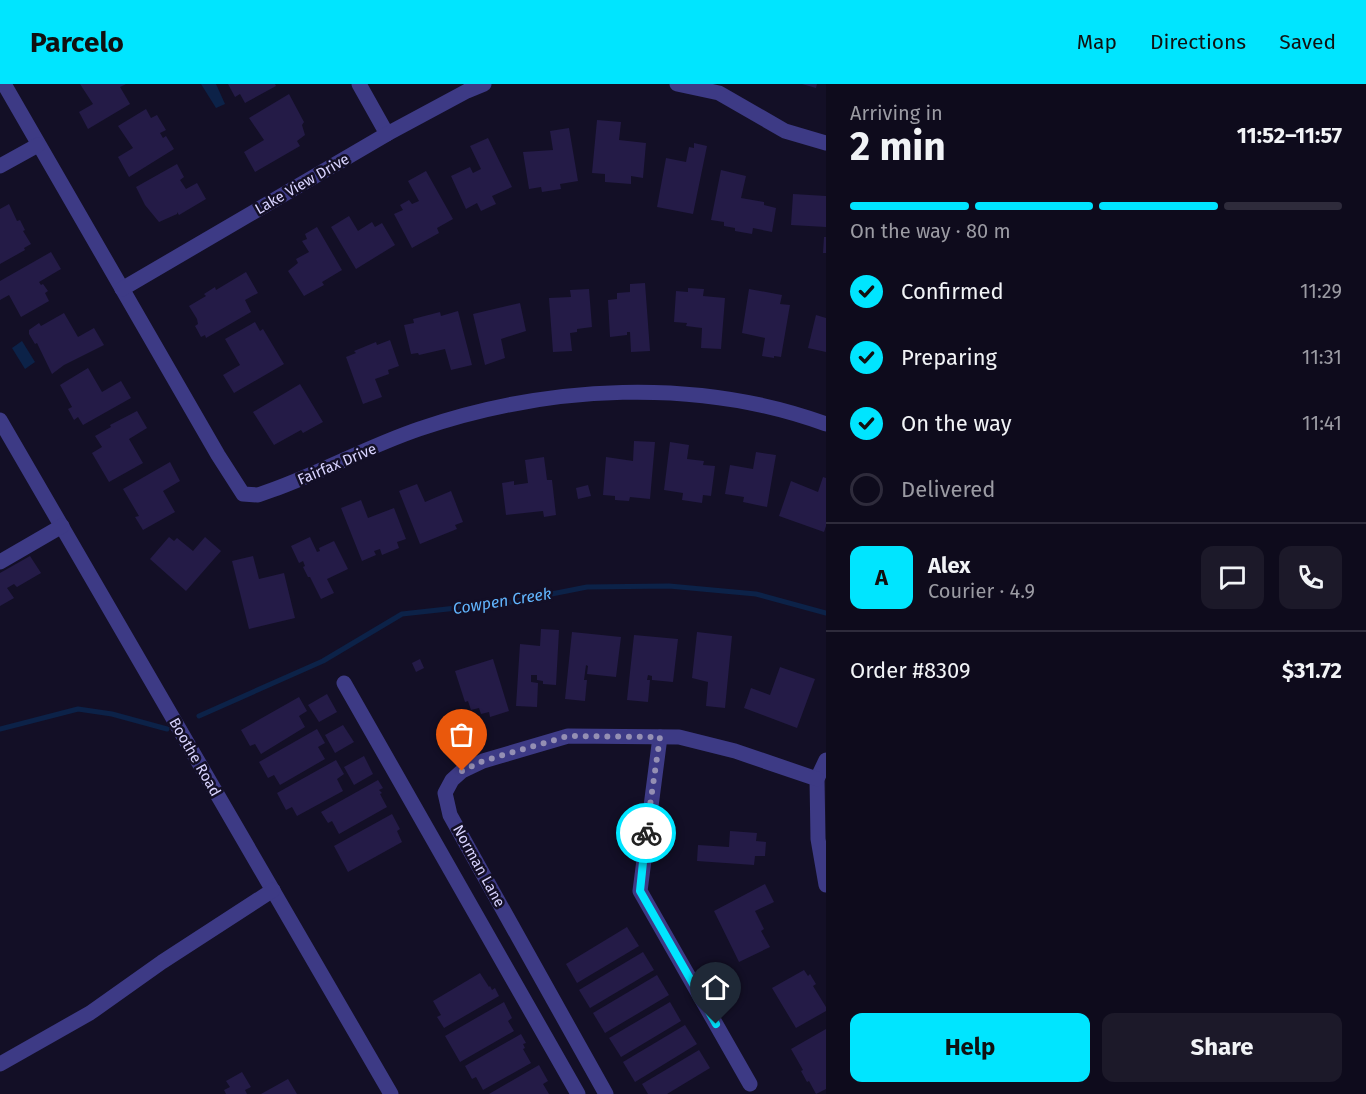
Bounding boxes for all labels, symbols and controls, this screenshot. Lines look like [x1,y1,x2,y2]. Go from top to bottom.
text: Parcelo [30,26,124,59]
text: Map [1077,29,1117,55]
text: Directions [1150,29,1246,55]
text: Saved [1279,29,1336,55]
text: Arriving in [850,101,943,125]
text: 11:52–11:57 [1237,122,1342,149]
text: 2 min [850,124,946,170]
street label: Lake View Drive [252,150,352,218]
text: On the way · 80 m [850,219,1011,243]
icon: check [850,275,883,308]
text: Confirmed [901,278,1004,305]
text: 11:29 [1300,279,1342,303]
icon: check [850,341,883,374]
text: Preparing [901,344,997,371]
text: 11:31 [1302,345,1342,369]
icon: check [850,407,883,440]
text: On the way [901,410,1012,437]
text: 11:41 [1302,411,1342,435]
street label: Fairfax Drive [295,439,379,489]
text: Delivered [901,476,996,503]
button: chat [1201,546,1264,609]
button: phone [1279,546,1342,609]
text: Alex [928,552,971,579]
text: A [875,564,888,591]
text: Courier · 4.9 [928,579,1035,603]
water label: Cowpen Creek [451,584,553,618]
text: Order #8309 [850,657,971,684]
text: $31.72 [1282,657,1342,684]
pin [436,709,487,771]
street label: Boothe Road [165,715,225,799]
icon: bag [445,718,478,751]
courier [616,803,676,863]
icon: bike [630,817,663,850]
street label: Norman Lane [449,822,509,910]
pin [690,962,741,1024]
icon: home [699,971,732,1004]
button: Help [850,1013,1090,1082]
button: Share [1102,1013,1342,1082]

